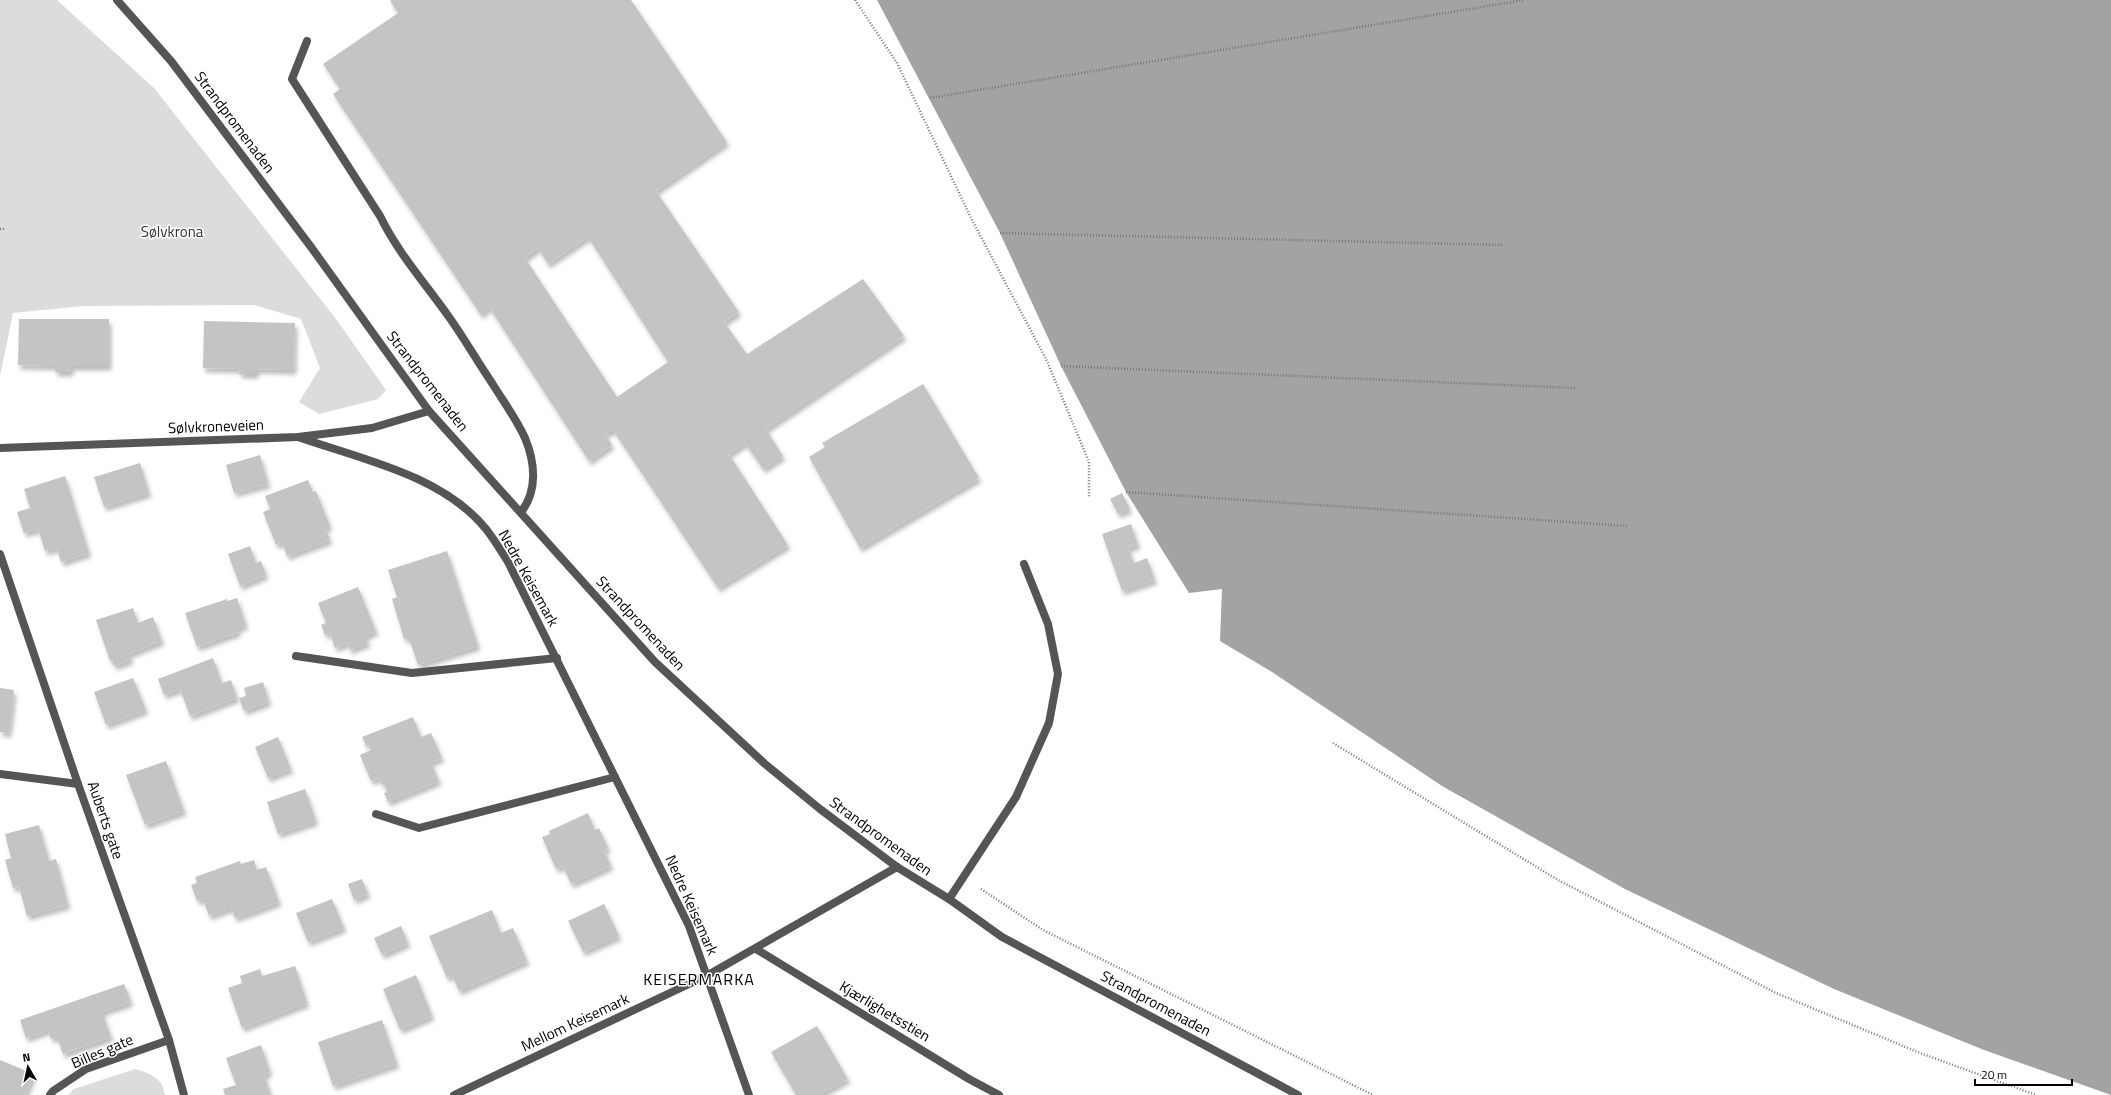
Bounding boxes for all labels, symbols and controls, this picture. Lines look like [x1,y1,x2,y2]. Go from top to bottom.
street label: Strandpromenaden [189,66,281,178]
park label: Sølvkrona [141,220,204,243]
street label: Strandpromenaden [381,326,475,436]
street label: Sølvkroneveien [168,413,264,439]
street label: Nedre Keisemark [493,525,565,631]
street label: Strandpromenaden [591,571,691,675]
street label: Auberts gate [82,778,130,862]
street label: Strandpromenaden [825,791,937,881]
street label: Nedre Keisemark [660,851,724,959]
street label: Strandpromenaden [1097,964,1215,1042]
district label: KEISERMARKA [643,967,755,991]
street label: Kjærlighetsstien [835,975,935,1047]
street label: Mellom Keisemark [517,987,633,1057]
street label: Billes gate [67,1028,137,1074]
north arrow [8,1047,48,1087]
text: N [21,1049,31,1066]
scale bar [1975,1061,2072,1087]
text: 20 m [1981,1065,2007,1084]

